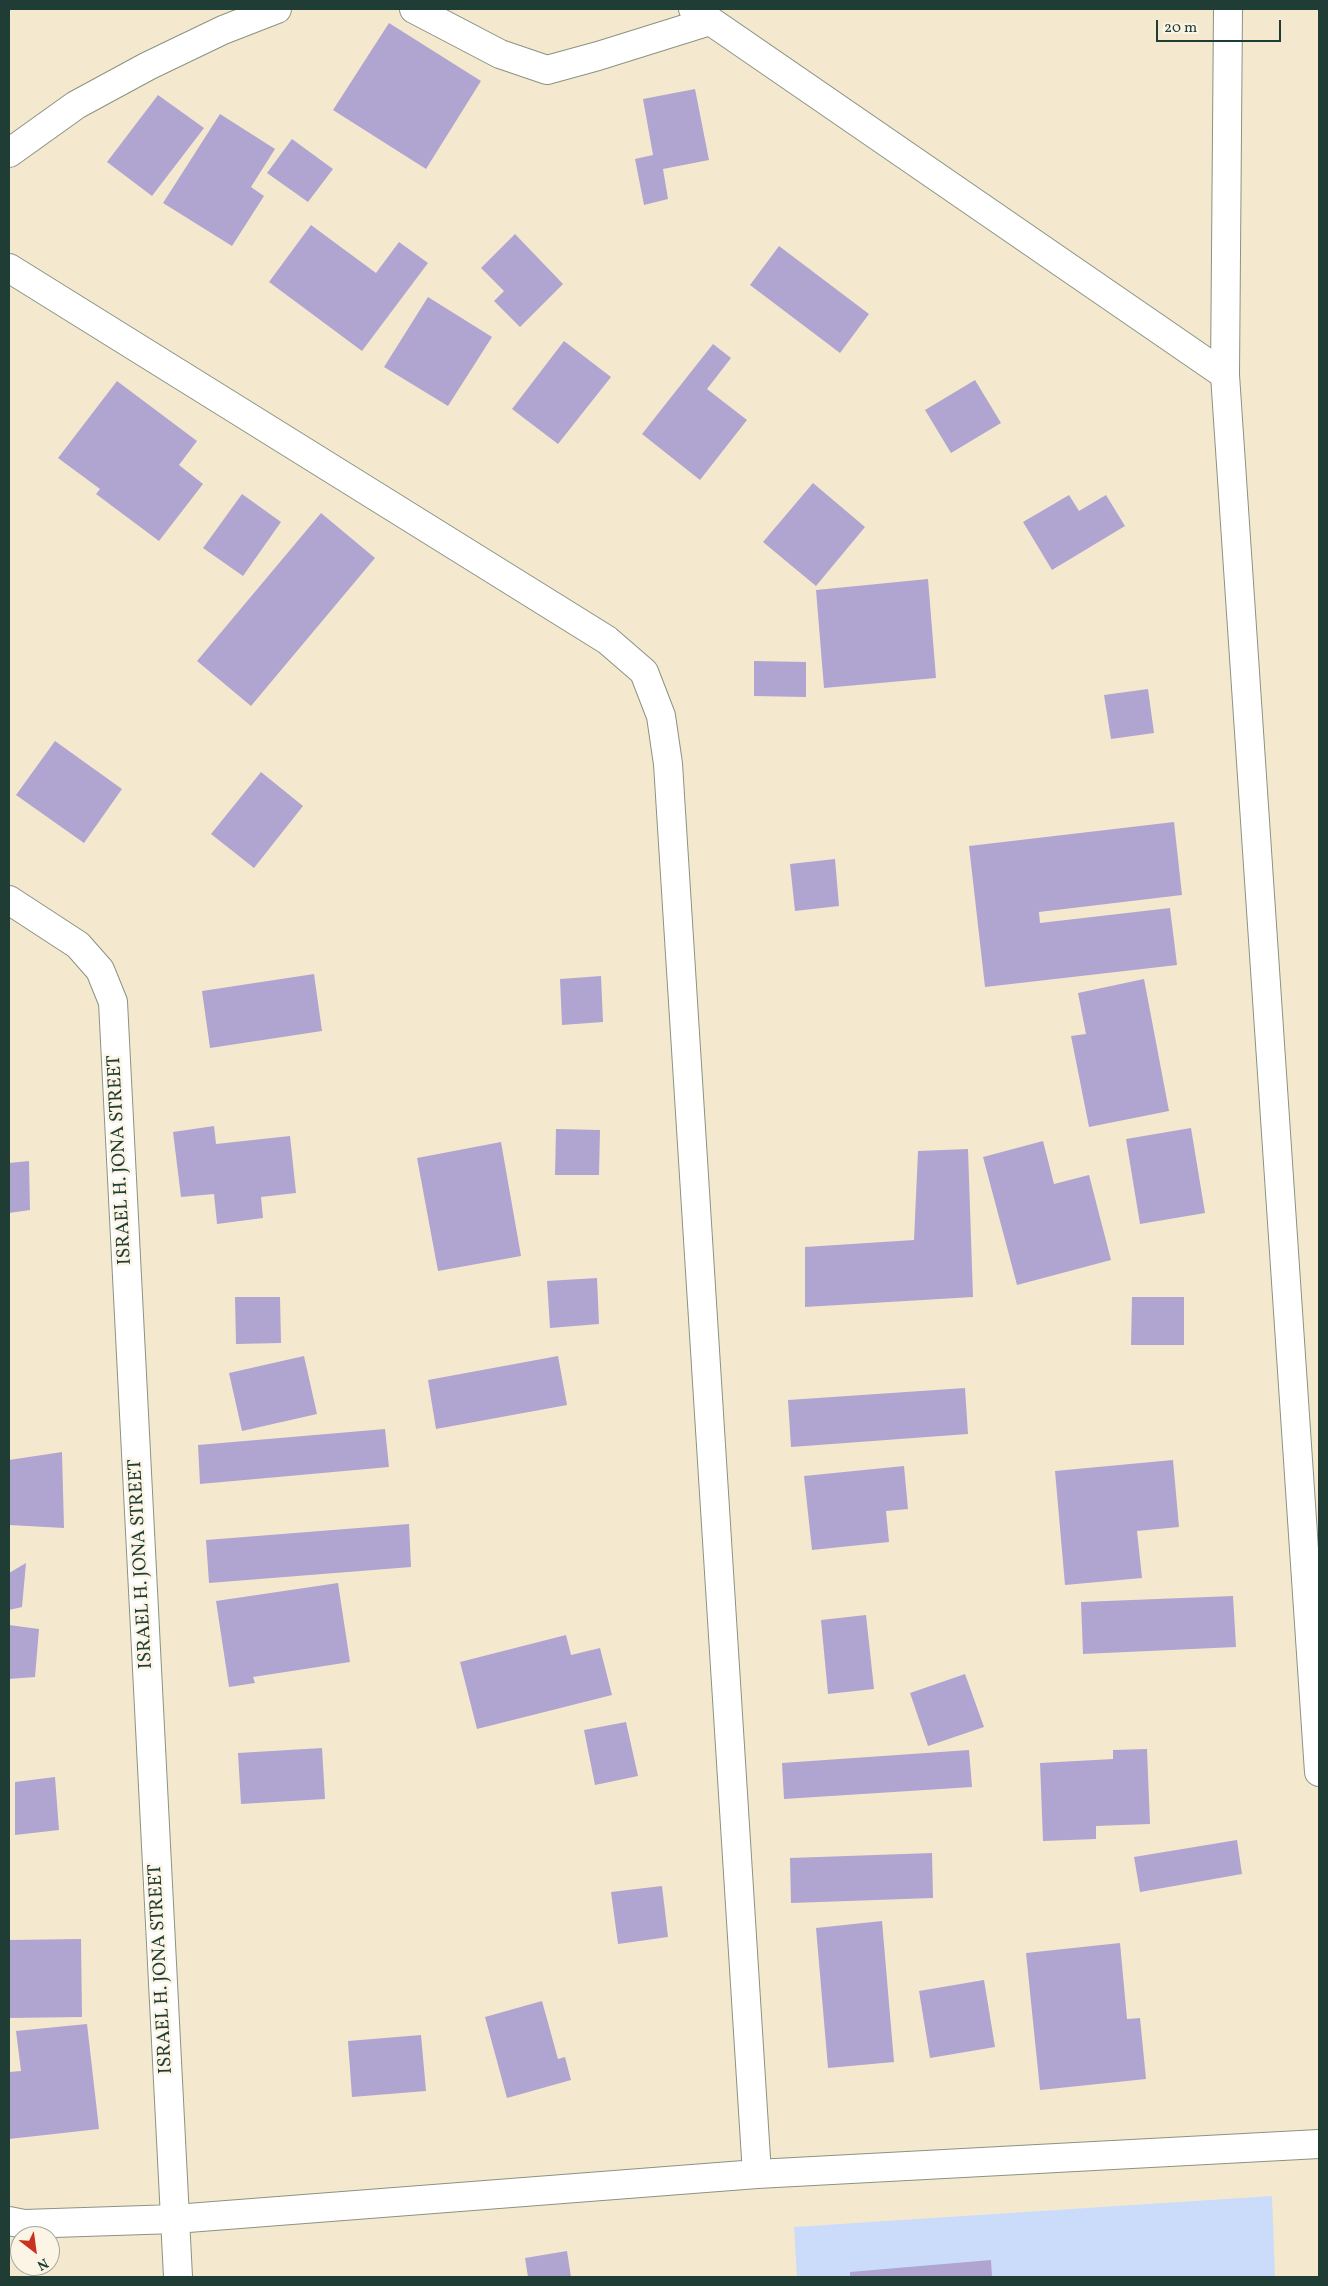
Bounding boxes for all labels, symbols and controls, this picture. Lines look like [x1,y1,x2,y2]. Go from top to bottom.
scale bar [1158,10,1283,42]
text: 20 m [1164,18,1197,39]
street label: ISRAEL H. JONA STREET [104,1055,138,1265]
street label: ISRAEL H. JONA STREET [125,1459,159,1669]
street label: ISRAEL H. JONA STREET [145,1864,179,2074]
north arrow [10,2226,60,2276]
text: N [33,2253,51,2274]

